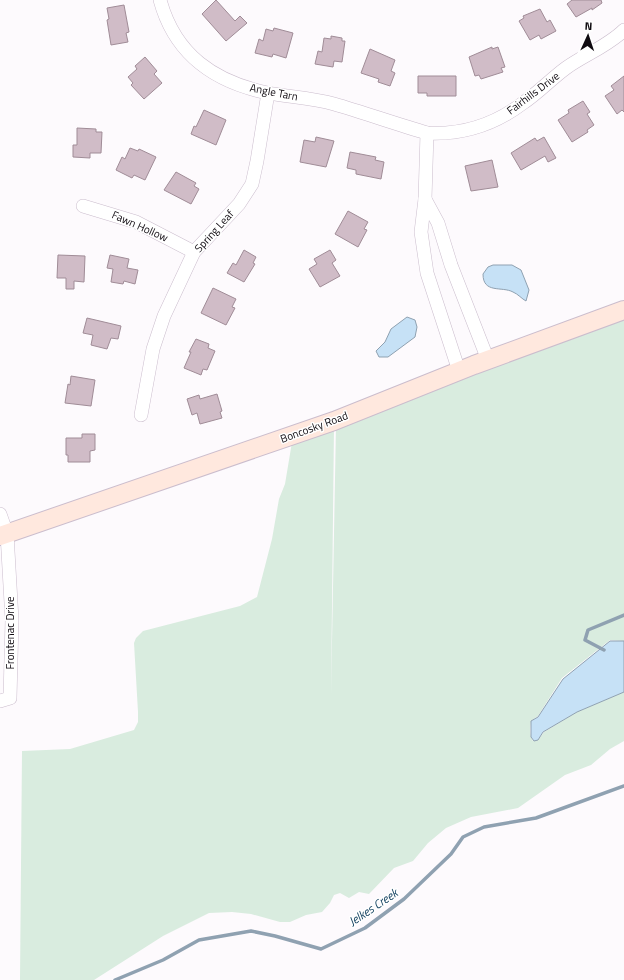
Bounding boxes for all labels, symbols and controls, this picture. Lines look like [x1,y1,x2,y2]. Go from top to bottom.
north arrow [568,16,608,56]
text: N [584,18,593,34]
street label: Fairhills Drive [503,68,563,118]
street label: Angle Tarn [249,80,299,105]
street label: Fawn Hollow [109,206,171,246]
street label: Spring Leaf [191,206,238,256]
street label: Boncosky Road [278,407,350,447]
street label: Frontenac Drive [2,596,18,670]
water label: Jelkes Creek [345,883,403,930]

